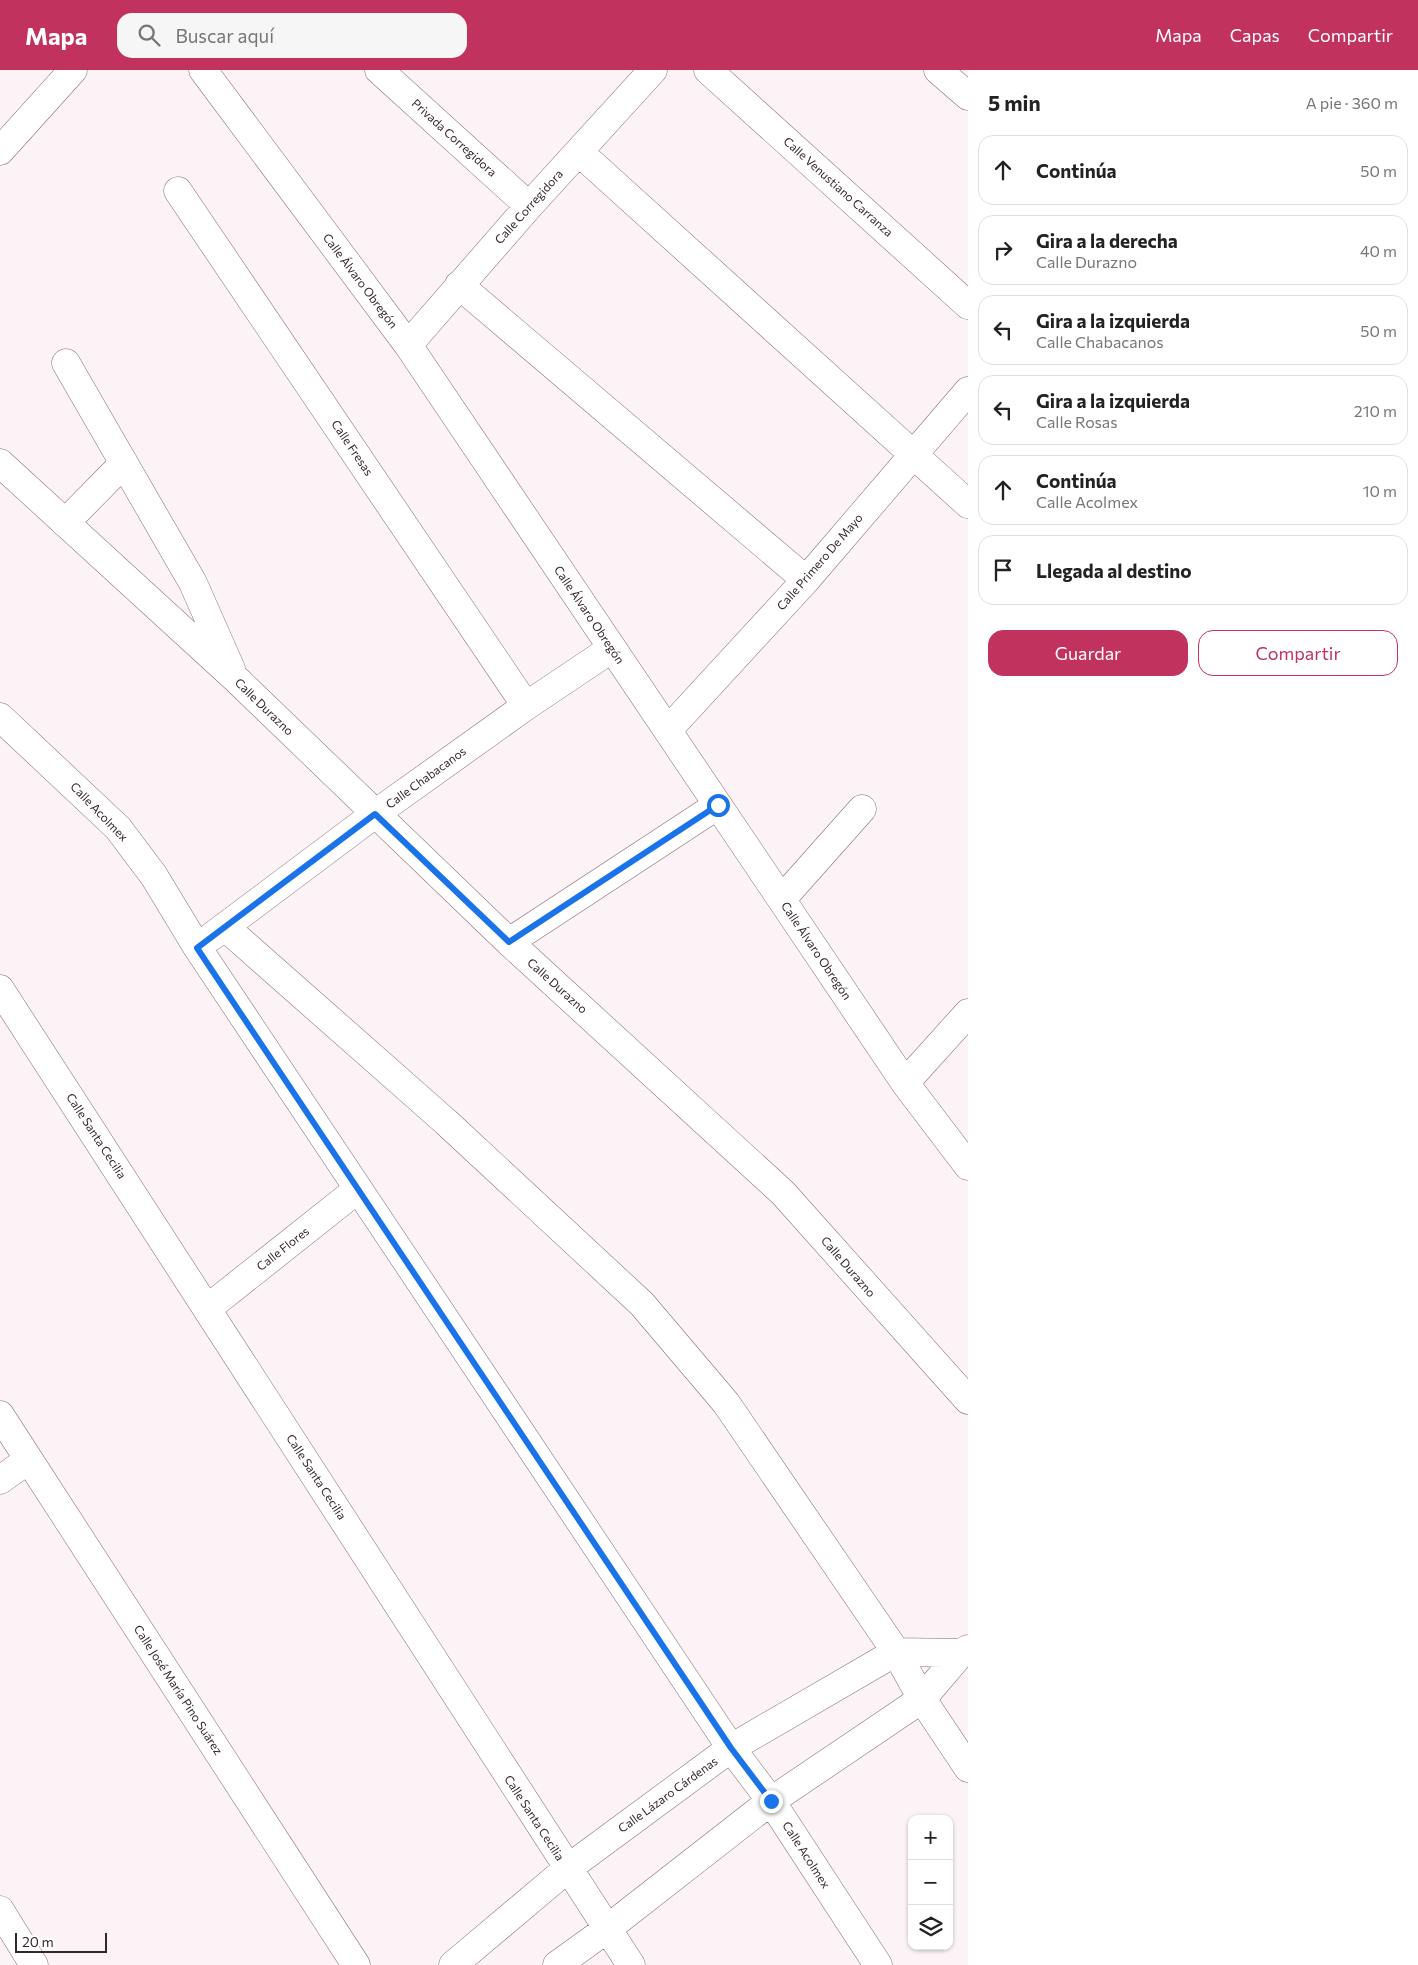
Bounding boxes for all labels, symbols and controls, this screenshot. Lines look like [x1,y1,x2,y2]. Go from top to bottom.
search box [117,13,467,58]
text: Mapa [25,21,87,50]
icon: search [135,21,163,49]
text: Buscar aquí [175,24,274,47]
text: Mapa [1155,24,1202,46]
text: Capas [1230,24,1280,46]
text: Compartir [1308,24,1393,46]
text: 5 min [988,90,1041,115]
text: A pie · 360 m [1306,93,1398,112]
street label: Privada Corregidora [409,96,500,179]
street label: Calle Venustiano Carranza [781,134,896,239]
icon: ahead [989,156,1017,184]
text: Continúa [1036,159,1117,182]
text: 50 m [1360,161,1397,180]
street label: Calle Corregidora [491,166,565,246]
text: Gira a la derecha [1036,229,1178,252]
street label: Calle Álvaro Obregón [321,230,401,331]
icon: right [989,236,1017,264]
text: 40 m [1360,241,1397,260]
text: Calle Durazno [1036,252,1137,271]
text: Gira a la izquierda [1036,309,1190,332]
icon: left [989,316,1017,344]
text: 50 m [1360,321,1397,340]
text: Calle Chabacanos [1036,332,1163,351]
text: Gira a la izquierda [1036,389,1190,412]
icon: left [989,396,1017,424]
text: 210 m [1354,401,1397,420]
text: Calle Rosas [1036,412,1117,431]
street label: Calle Fresas [329,417,377,478]
text: Continúa [1036,469,1117,492]
icon: ahead [989,476,1017,504]
text: 10 m [1363,481,1397,500]
text: Calle Acolmex [1036,492,1138,511]
street label: Calle Primero De Mayo [773,510,865,613]
icon: arrive [989,556,1017,584]
text: Llegada al destino [1036,559,1192,582]
street label: Calle Álvaro Obregón [552,563,628,666]
button: Guardar [988,630,1188,676]
button: Compartir [1198,630,1398,676]
street label: Calle Durazno [233,675,297,738]
street label: Calle Chabacanos [383,743,468,811]
street label: Calle Acolmex [68,779,132,844]
route start [707,794,730,817]
street label: Calle Álvaro Obregón [779,899,855,1002]
street label: Calle Durazno [525,955,590,1016]
street label: Calle Santa Cecilia [64,1090,130,1181]
street label: Calle Flores [253,1223,311,1273]
street label: Calle Durazno [819,1233,879,1300]
street label: Calle Santa Cecilia [284,1431,350,1522]
street label: Calle José María Pino Suárez [131,1622,226,1757]
street label: Calle Lázaro Cárdenas [615,1753,720,1835]
street label: Calle Santa Cecilia [502,1772,568,1863]
route end [760,1790,783,1813]
map controls [908,1815,953,1950]
button: + [908,1815,953,1860]
street label: Calle Acolmex [780,1819,834,1891]
button: − [908,1860,953,1905]
button: layers [908,1905,953,1950]
scale bar [15,1930,108,1953]
text: 20 m [22,1933,54,1950]

